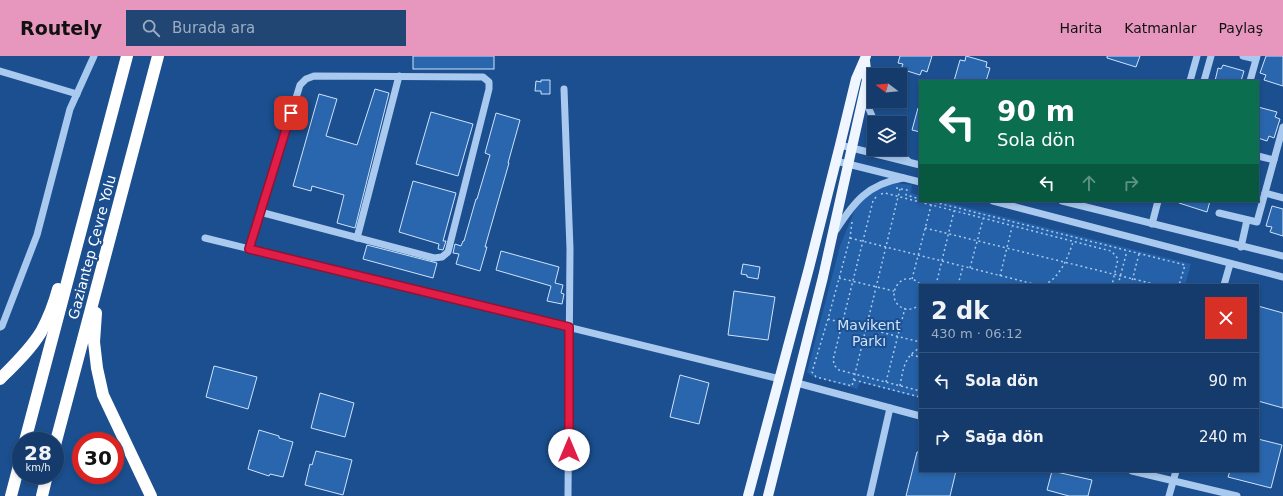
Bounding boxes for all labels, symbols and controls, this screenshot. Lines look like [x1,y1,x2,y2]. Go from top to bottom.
search box [126,10,406,46]
text: Routely [20,17,102,39]
icon: search [140,17,162,39]
text: Burada ara [172,19,255,37]
text: Harita [1059,20,1102,36]
text: Katmanlar [1124,20,1197,36]
text: Paylaş [1219,20,1263,36]
north arrow [867,68,907,108]
map controls [867,68,907,156]
text: 90 m [997,95,1075,128]
pin [274,96,308,130]
icon: left [931,96,983,148]
icon: arrive [280,102,302,124]
button: layers [867,116,907,156]
text: Sola dön [997,129,1075,150]
icon: left [1036,172,1058,194]
icon: ahead [1078,172,1100,194]
icon: right [1120,172,1142,194]
street label: Gaziantep Çevre Yolu [65,173,119,321]
text: 2 dk [931,297,989,325]
button: close [1205,297,1247,339]
park label: Mavikent Parkı [837,317,901,349]
text: 430 m · 06:12 [931,326,1022,341]
icon: left [931,370,953,392]
text: Sola dön [965,372,1038,390]
text: 90 m [1209,372,1247,390]
icon: right [931,426,953,448]
text: Sağa dön [965,428,1044,446]
text: 240 m [1199,428,1247,446]
position arrow [548,429,590,471]
speed limit sign: 30 [72,432,124,484]
text: 28 [24,441,52,465]
text: km/h [25,462,51,473]

